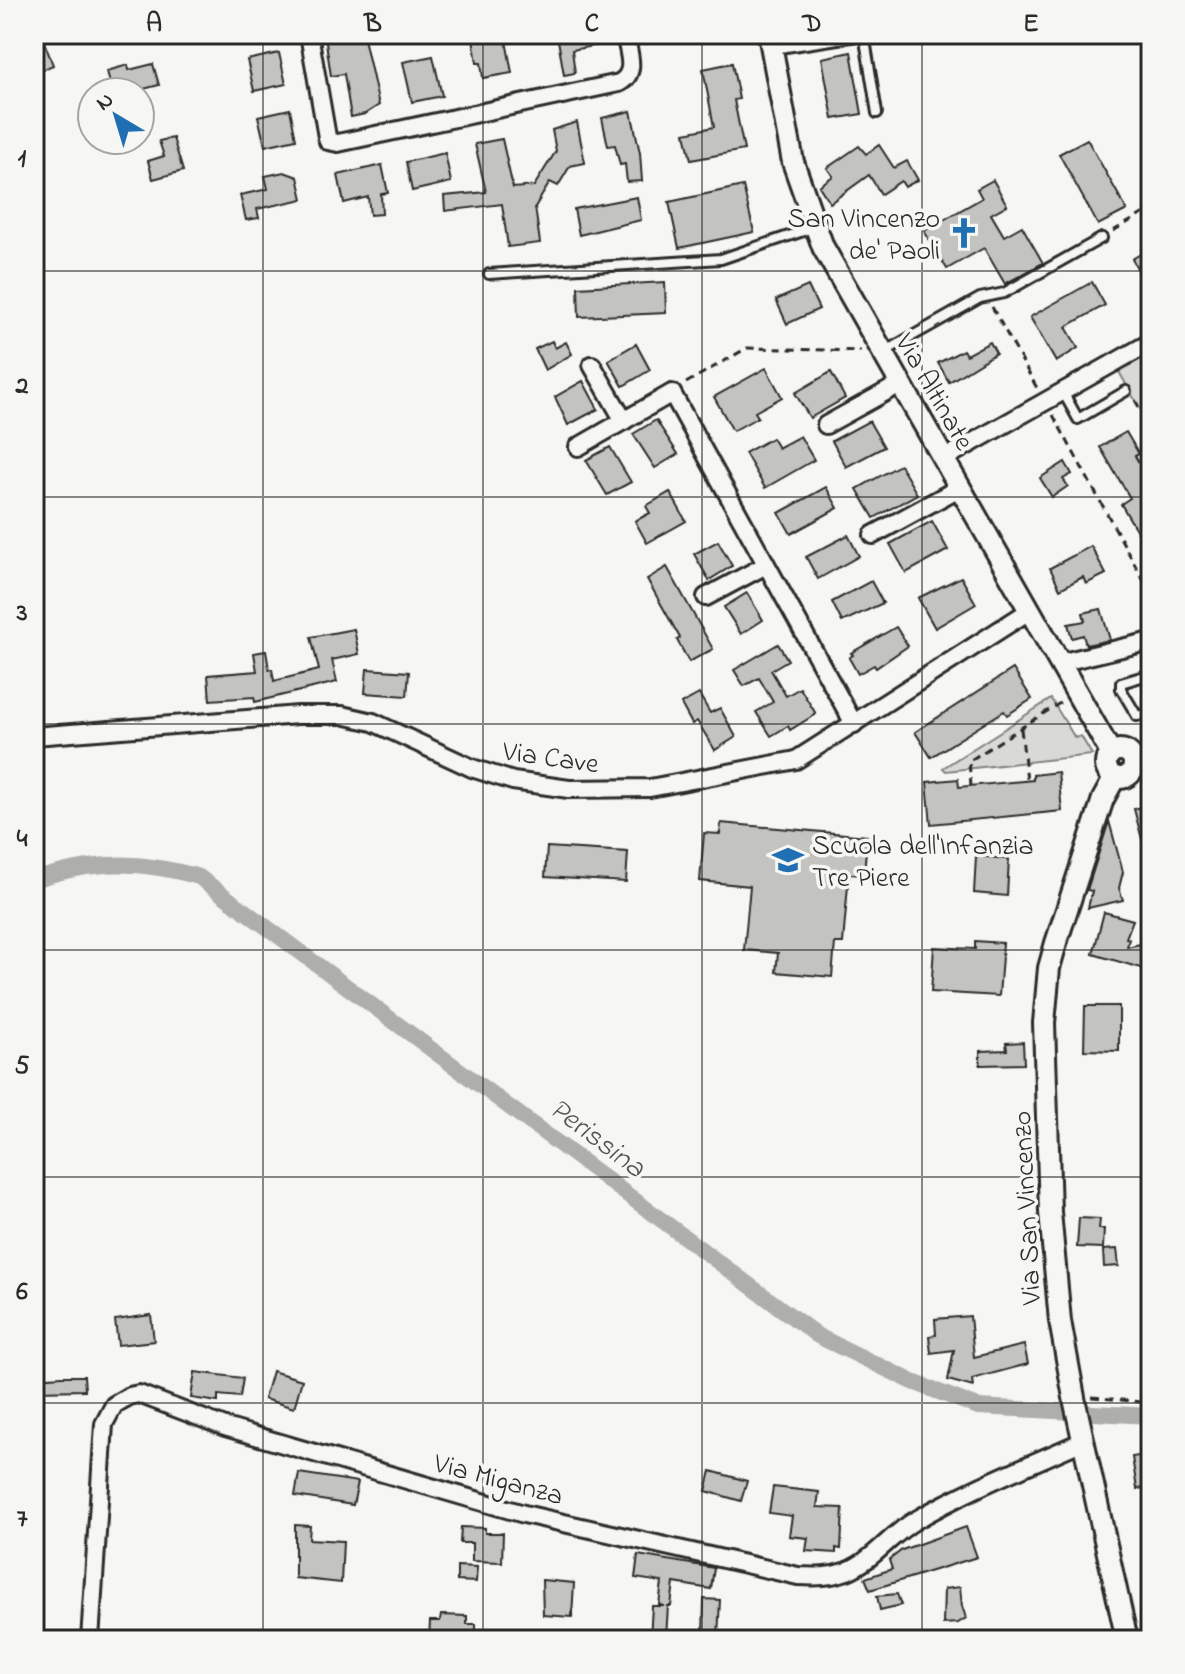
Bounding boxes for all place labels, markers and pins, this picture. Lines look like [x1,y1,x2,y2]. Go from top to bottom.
place label: San Vincenzo de' Paoli [788,200,940,273]
church icon: San Vincenzo de' Paoli [947,216,981,250]
place label: Scuola dell'Infanzia Tre Piere [812,827,1034,900]
school or university icon: Scuola dell'Infanzia Tre Piere [771,843,805,877]

